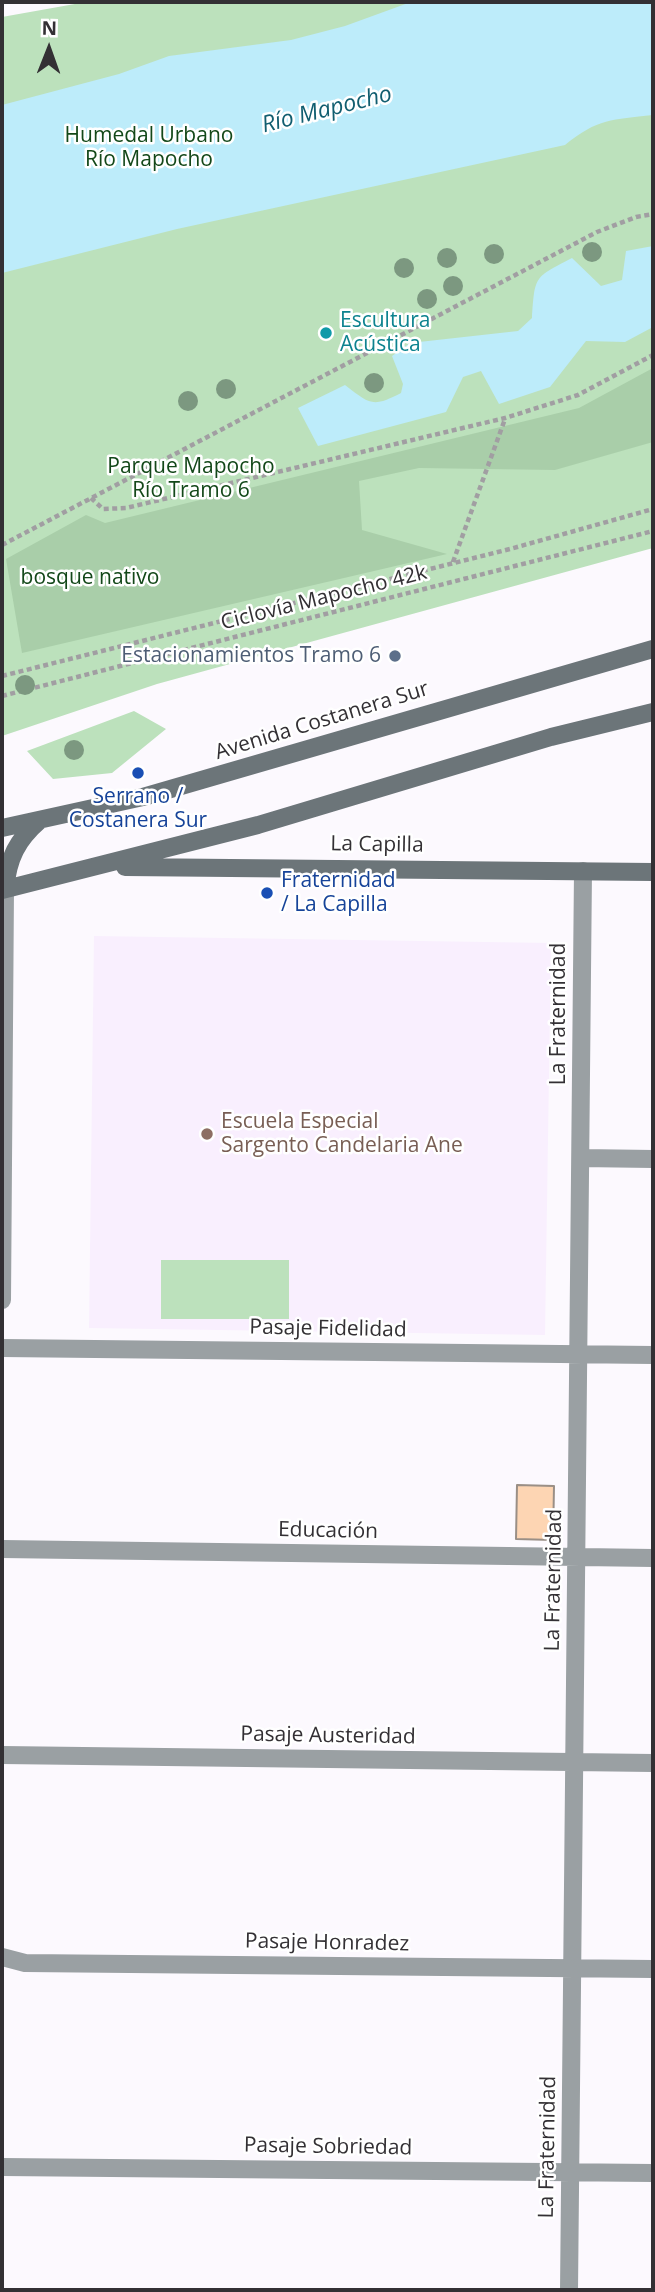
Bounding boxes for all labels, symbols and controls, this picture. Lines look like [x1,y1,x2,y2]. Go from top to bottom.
north arrow [14,14,84,84]
text: N [41,15,57,41]
water label: Río Mapocho [259,81,395,139]
park label: Humedal Urbano Río Mapocho [65,123,233,173]
place label: Escultura Acústica [340,308,431,358]
marker: Escultura Acústica [318,325,334,341]
park label: Parque Mapocho Río Tramo 6 [107,454,275,504]
street label: Ciclovía Mapocho 42k [218,560,430,636]
park label: bosque nativo [21,565,159,591]
place label: Estacionamientos Tramo 6 [121,643,381,669]
marker: Estacionamientos Tramo 6 [387,648,403,664]
street label: Avenida Costanera Sur [212,676,432,766]
marker: Serrano / Costanera Sur [130,765,146,781]
place label: Serrano / Costanera Sur [69,784,207,834]
street label: La Capilla [330,832,424,858]
place label: Fraternidad / La Capilla [281,868,395,918]
marker: Fraternidad / La Capilla [259,885,275,901]
street label: La Fraternidad [546,943,572,1085]
place label: Escuela Especial Sargento Candelaria Ane [221,1109,463,1159]
marker: Escuela Especial Sargento Candelaria Ane [199,1126,215,1142]
street label: Pasaje Fidelidad [249,1315,407,1343]
street label: La Fraternidad [540,1509,568,1651]
street label: Educación [278,1518,378,1544]
street label: Pasaje Austeridad [240,1722,416,1750]
street label: Pasaje Honradez [245,1929,409,1957]
street label: La Fraternidad [534,2076,562,2218]
street label: Pasaje Sobriedad [244,2133,412,2161]

